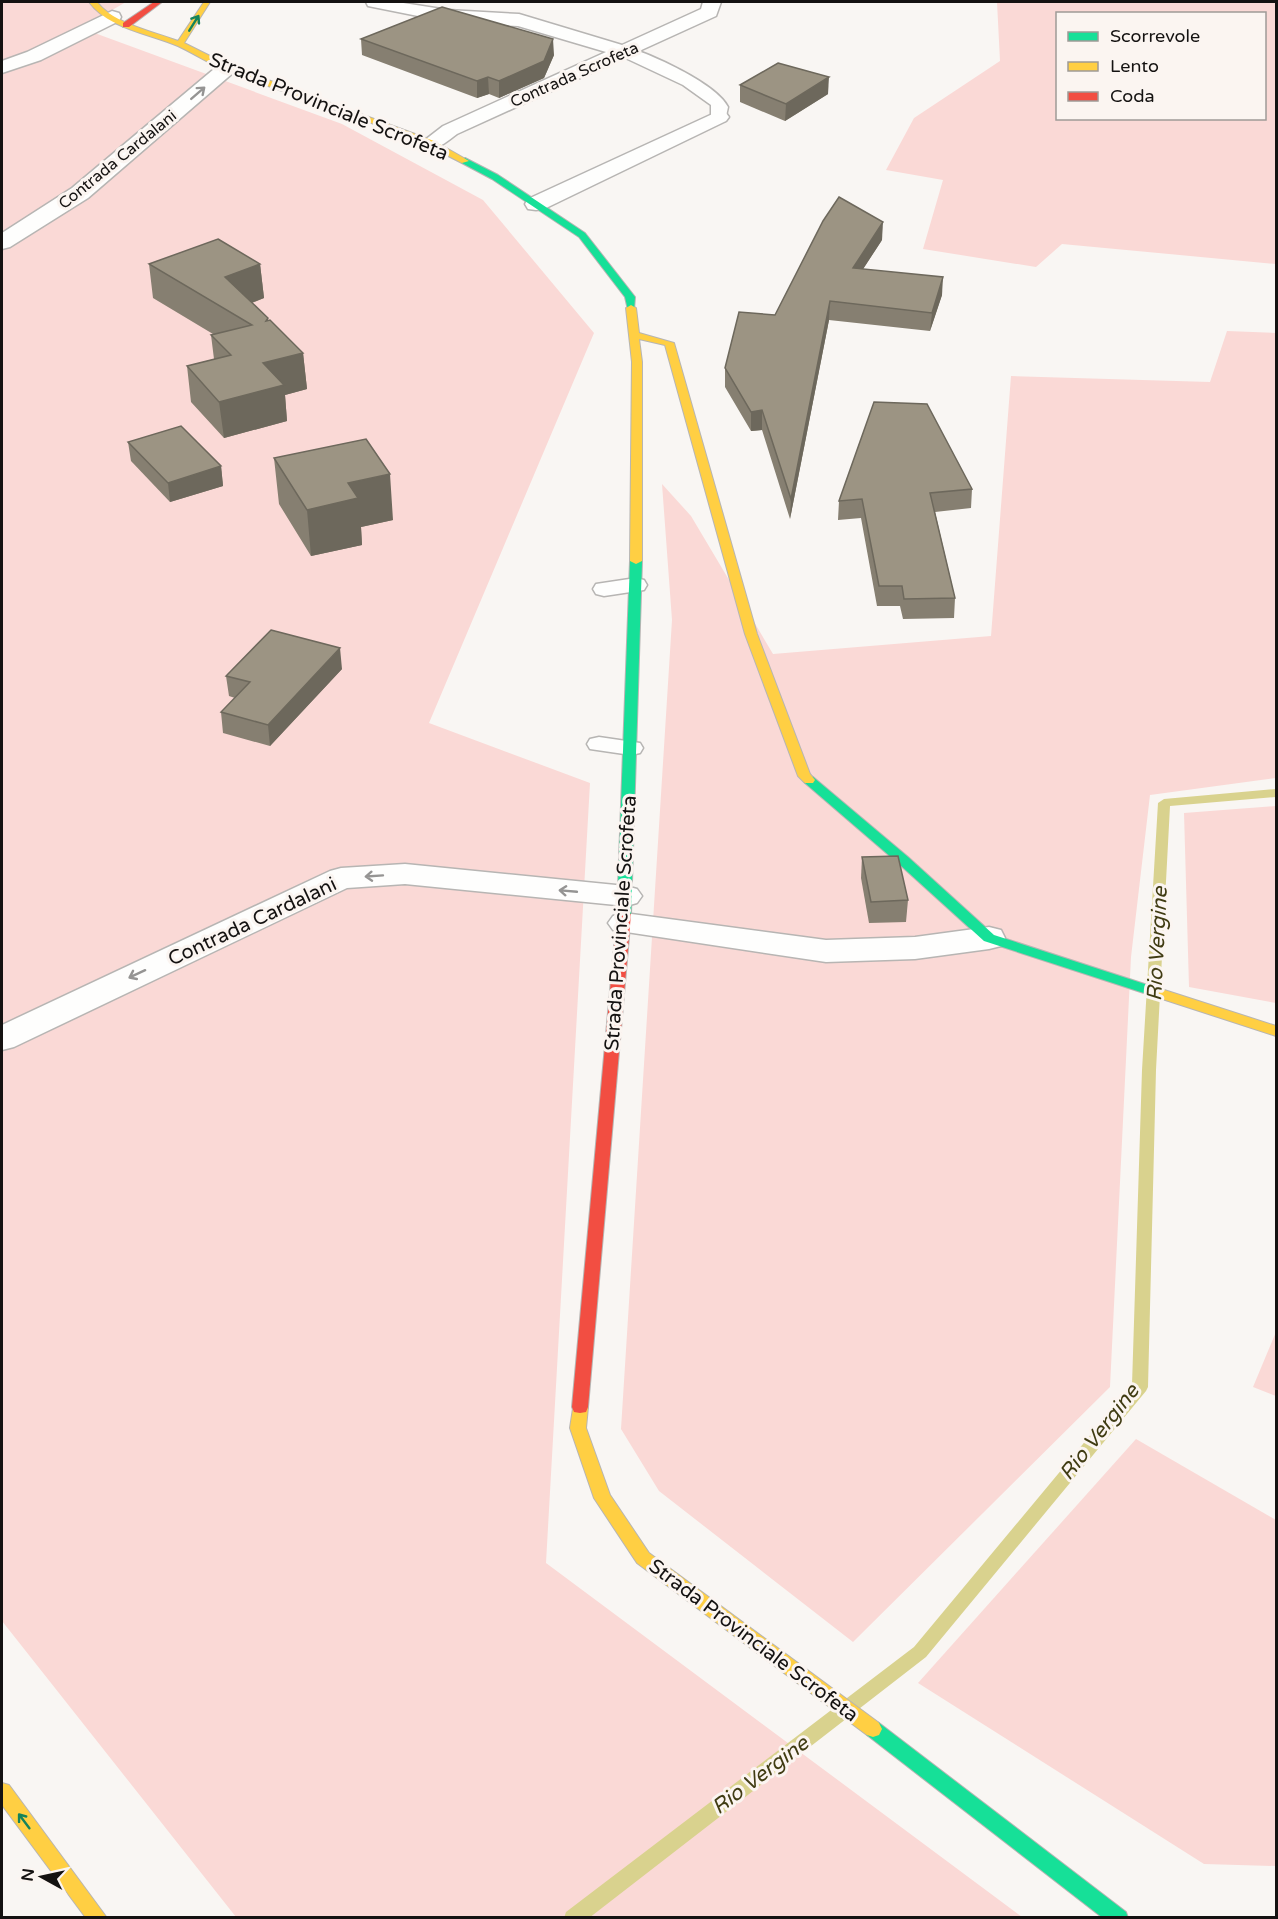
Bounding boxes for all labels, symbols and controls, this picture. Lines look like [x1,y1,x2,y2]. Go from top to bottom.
legend [1056,12,1266,120]
one-way arrow [188,15,200,32]
text: Scorrevole [1110,25,1200,47]
street label: Contrada Scrofeta [507,38,642,112]
street label: Strada Provinciale Scrofeta [205,48,452,166]
text: Lento [1110,55,1159,77]
text: Coda [1110,85,1155,107]
one-way arrow [190,86,205,100]
street label: Contrada Cardalani [54,106,181,214]
street label: Strada Provinciale Scrofeta [600,795,642,1052]
one-way arrow [364,870,384,881]
street label: Contrada Cardalani [164,872,340,971]
one-way arrow [558,885,578,896]
water label: Rio Vergine [1142,885,1173,1002]
one-way arrow [129,969,147,981]
water label: Rio Vergine [1054,1379,1145,1485]
street label: Strada Provinciale Scrofeta [644,1554,863,1727]
water label: Rio Vergine [707,1730,814,1820]
one-way arrow [18,1813,30,1829]
north arrow [12,1847,72,1907]
text: N [17,1867,39,1883]

